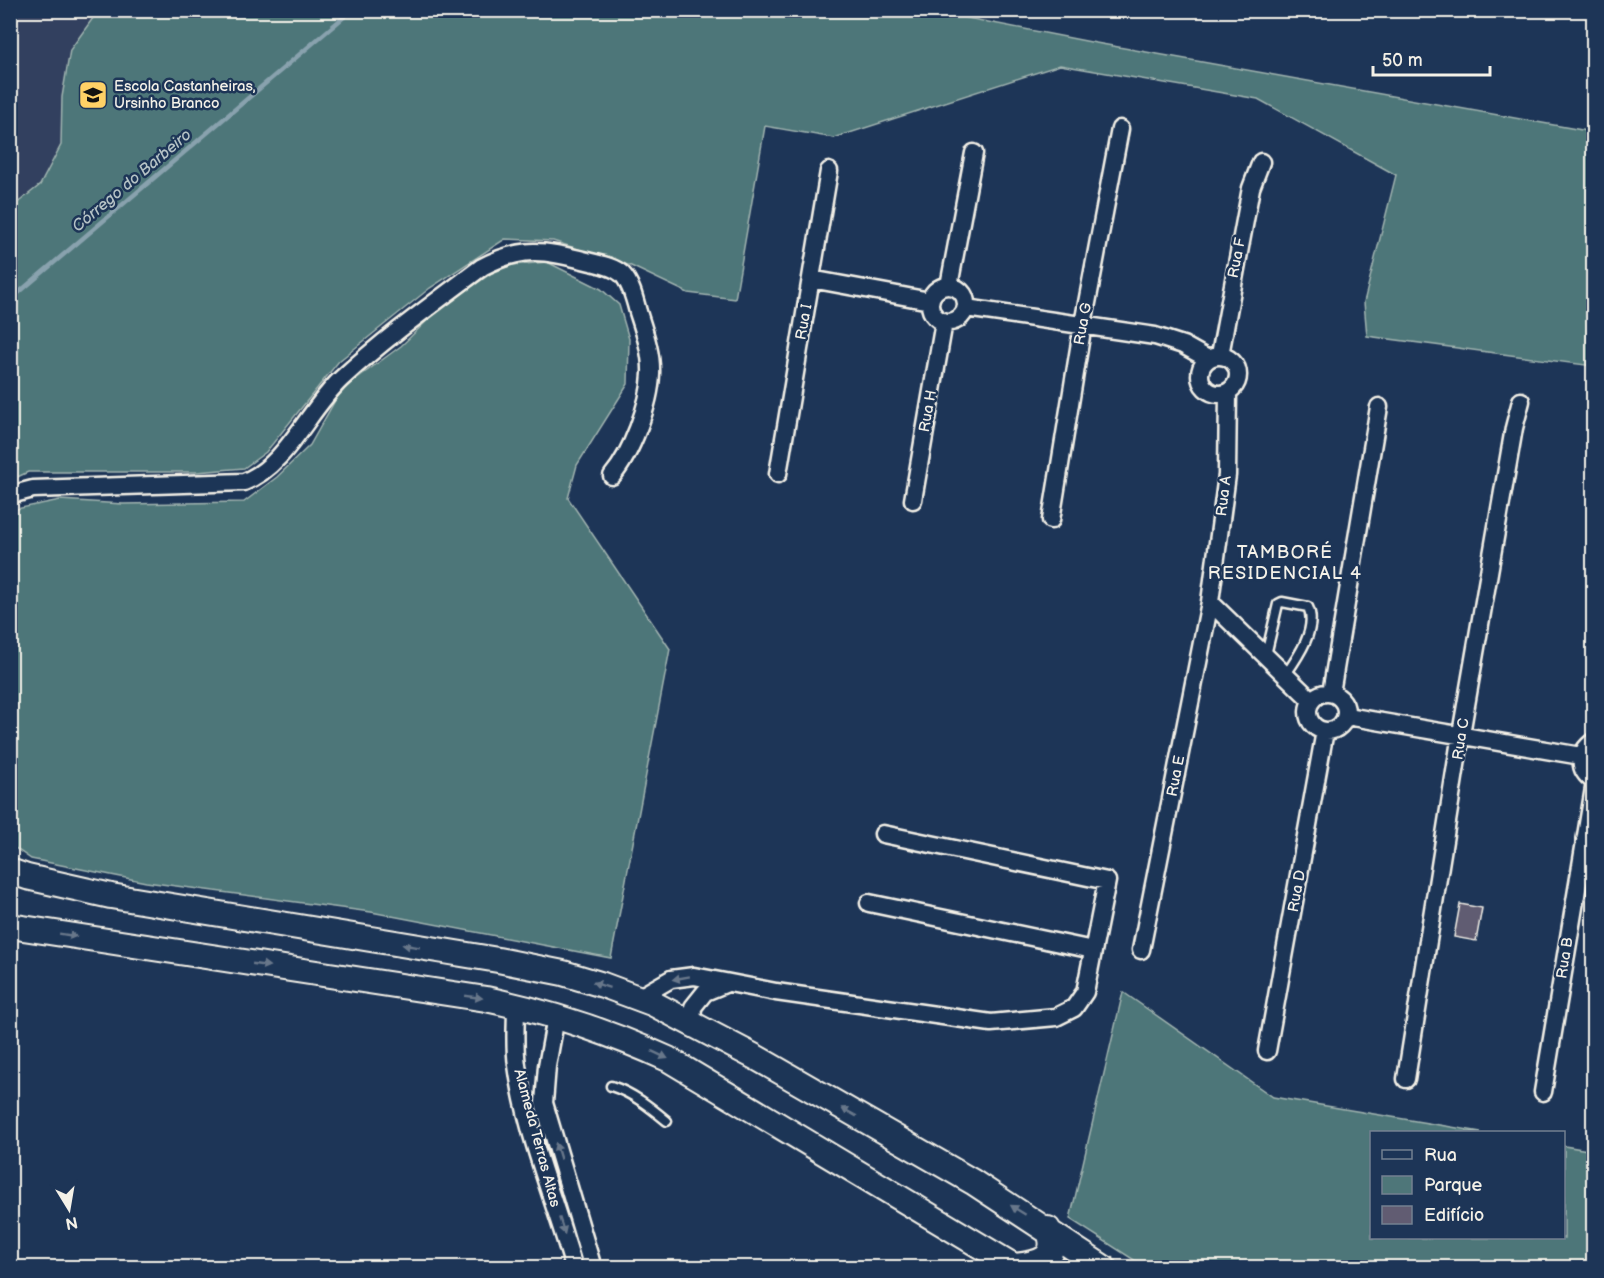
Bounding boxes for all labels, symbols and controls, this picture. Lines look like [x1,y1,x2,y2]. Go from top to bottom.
scale bar [1373,39,1490,77]
text: 50 m [1382,50,1423,71]
place label: Escola Castanheiras, Ursinho Branco [114,77,256,113]
school or university icon: Escola Castanheiras, Ursinho Branco [77,79,109,111]
water label: Córrego do Barbeiro [69,126,195,236]
street label: Rua F [1224,236,1250,280]
street label: Rua G [1070,301,1096,347]
street label: Rua I [791,302,817,341]
street label: Rua H [915,388,941,434]
street label: Rua A [1212,474,1236,517]
district label: TAMBORÉ RESIDENCIAL 4 [1208,540,1362,584]
street label: Rua C [1448,716,1474,761]
street label: Rua E [1163,754,1189,798]
street label: Rua D [1284,868,1310,914]
one-way arrow [59,931,78,940]
street label: Rua B [1552,936,1578,980]
one-way arrow [401,941,420,950]
one-way arrow [251,961,270,970]
one-way arrow [671,974,690,983]
one-way arrow [592,980,610,989]
one-way arrow [465,993,484,1002]
one-way arrow [652,1051,669,1060]
street label: Alameda Terras Altas [509,1067,565,1210]
one-way arrow [840,1107,857,1117]
legend [1370,1131,1565,1239]
one-way arrow [553,1142,562,1160]
text: Rua [1424,1145,1457,1166]
text: Parque [1424,1175,1482,1196]
north arrow [39,1179,99,1239]
one-way arrow [1009,1204,1026,1215]
text: Edifício [1424,1205,1484,1226]
text: N [64,1212,79,1233]
one-way arrow [557,1217,567,1235]

